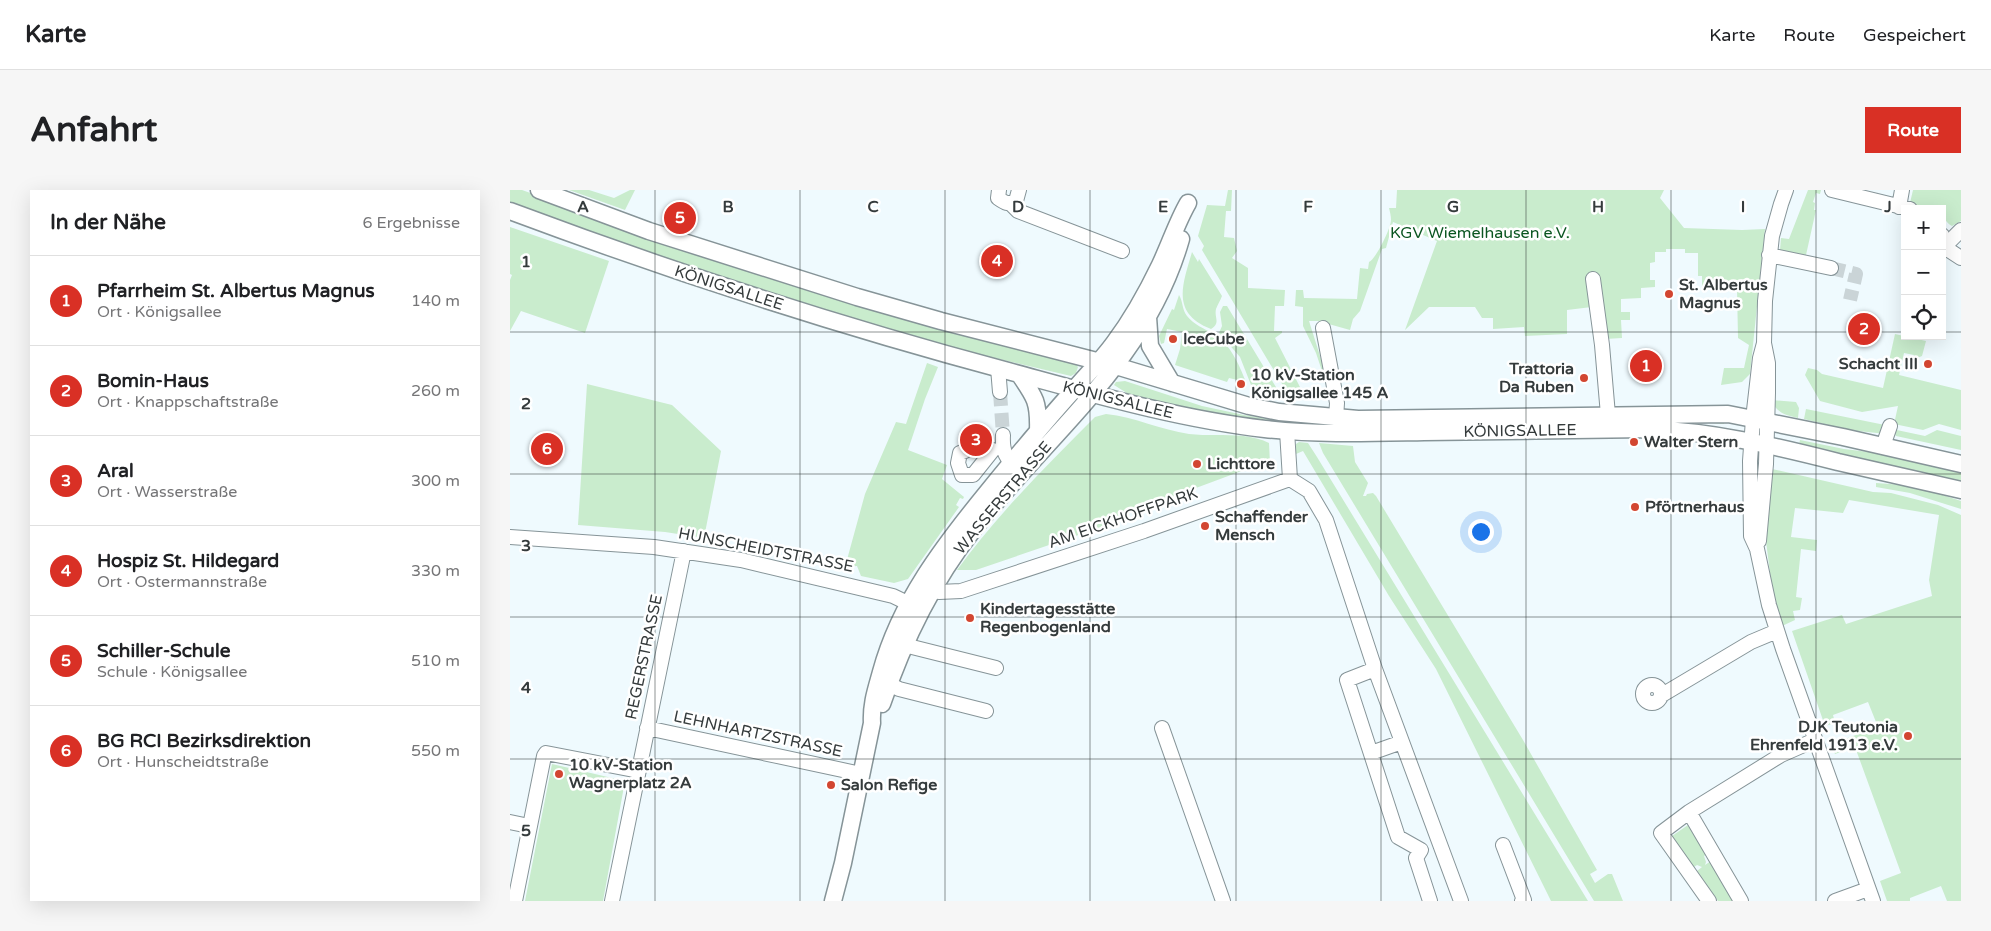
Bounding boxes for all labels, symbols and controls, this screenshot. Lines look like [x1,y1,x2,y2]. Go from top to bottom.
text: Karte [25,20,86,49]
text: Karte [1709,24,1755,46]
text: Route [1783,24,1835,46]
text: Gespeichert [1863,24,1966,46]
button: Route [1865,107,1961,153]
text: Anfahrt [30,109,157,151]
text: A [577,197,589,217]
text: B [722,197,734,217]
text: C [867,197,879,217]
text: D [1012,197,1024,217]
text: E [1158,197,1168,217]
text: F [1303,197,1313,217]
text: G [1447,197,1459,217]
text: H [1592,197,1604,217]
text: I [1741,197,1745,217]
text: J [1883,197,1892,217]
pin: 5 [664,199,696,237]
map controls [1901,205,1946,340]
button: + [1901,205,1946,250]
text: In der Nähe [50,210,166,235]
text: 6 Ergebnisse [362,213,460,233]
park label: KGV Wiemelhausen e.V. [1390,223,1570,243]
pin: 4 [981,242,1013,280]
button: − [1901,250,1946,295]
text: 1 [521,252,531,272]
street label: KÖNIGSALLEE [672,261,786,315]
place label: St. Albertus Magnus [1679,275,1768,313]
text: Pfarrheim St. Albertus Magnus [97,280,375,302]
marker: St. Albertus Magnus [1663,288,1675,300]
text: 1 [61,291,71,311]
text: 140 m [411,291,460,311]
button: locate [1901,295,1946,340]
text: Ort · Königsallee [97,302,222,322]
pin: 2 [1848,310,1880,348]
place label: IceCube [1183,329,1245,349]
marker: IceCube [1167,333,1179,345]
pin: 1 [1630,347,1662,385]
place label: Schacht III [1839,354,1918,374]
marker: Schacht III [1922,358,1934,370]
place label: Trattoria Da Ruben [1499,359,1574,397]
place label: 10 kV-Station Königsallee 145 A [1251,365,1388,403]
text: Bomin-Haus [97,370,209,392]
marker: Trattoria Da Ruben [1578,372,1590,384]
street label: KÖNIGSALLEE [1061,377,1175,423]
marker: 10 kV-Station Königsallee 145 A [1235,378,1247,390]
text: 2 [61,381,71,401]
text: 260 m [411,381,460,401]
text: Ort · Knappschaftstraße [97,392,279,412]
text: 2 [521,394,531,414]
street label: KÖNIGSALLEE [1463,420,1577,442]
pin: 3 [960,421,992,459]
pin: 6 [531,430,563,468]
place label: Walter Stern [1644,432,1738,452]
marker: Walter Stern [1628,436,1640,448]
street label: WASSERSTRASSE [950,437,1056,559]
place label: Lichttore [1207,454,1275,474]
marker: Lichttore [1191,458,1203,470]
text: Aral [97,460,134,482]
text: 3 [61,471,71,491]
text: 300 m [411,471,460,491]
text: Ort · Wasserstraße [97,482,237,502]
street label: AM EICKHOFFPARK [1046,483,1201,553]
place label: Pförtnerhaus [1645,497,1745,517]
marker: Pförtnerhaus [1629,501,1641,513]
place label: Schaffender Mensch [1215,507,1309,545]
your location [1468,519,1494,545]
marker: Schaffender Mensch [1199,520,1211,532]
street label: HUNSCHEIDTSTRASSE [677,523,855,577]
text: 3 [521,536,531,556]
text: Hospiz St. Hildegard [97,550,279,572]
text: 4 [61,561,71,581]
text: 330 m [411,561,460,581]
text: Ort · Ostermannstraße [97,572,267,592]
street label: REGERSTRASSE [621,593,667,721]
place label: Kindertagesstätte Regenbogenland [980,599,1115,637]
marker: Kindertagesstätte Regenbogenland [964,612,976,624]
text: Schiller-Schule [97,640,230,662]
text: 5 [61,651,71,671]
text: 510 m [411,651,460,671]
text: Schule · Königsallee [97,662,247,682]
text: 4 [521,678,531,698]
street label: LEHNHARTZSTRASSE [672,706,844,762]
place label: DJK Teutonia Ehrenfeld 1913 e.V. [1750,717,1898,755]
text: BG RCI Bezirksdirektion [97,730,311,752]
marker: DJK Teutonia Ehrenfeld 1913 e.V. [1902,730,1914,742]
text: 6 [61,741,71,761]
text: 550 m [411,741,460,761]
text: Ort · Hunscheidtstraße [97,752,269,772]
place label: 10 kV-Station Wagnerplatz 2A [569,755,692,793]
marker: 10 kV-Station Wagnerplatz 2A [553,768,565,780]
place label: Salon Refige [841,775,937,795]
marker: Salon Refige [825,779,837,791]
text: 5 [521,821,531,841]

